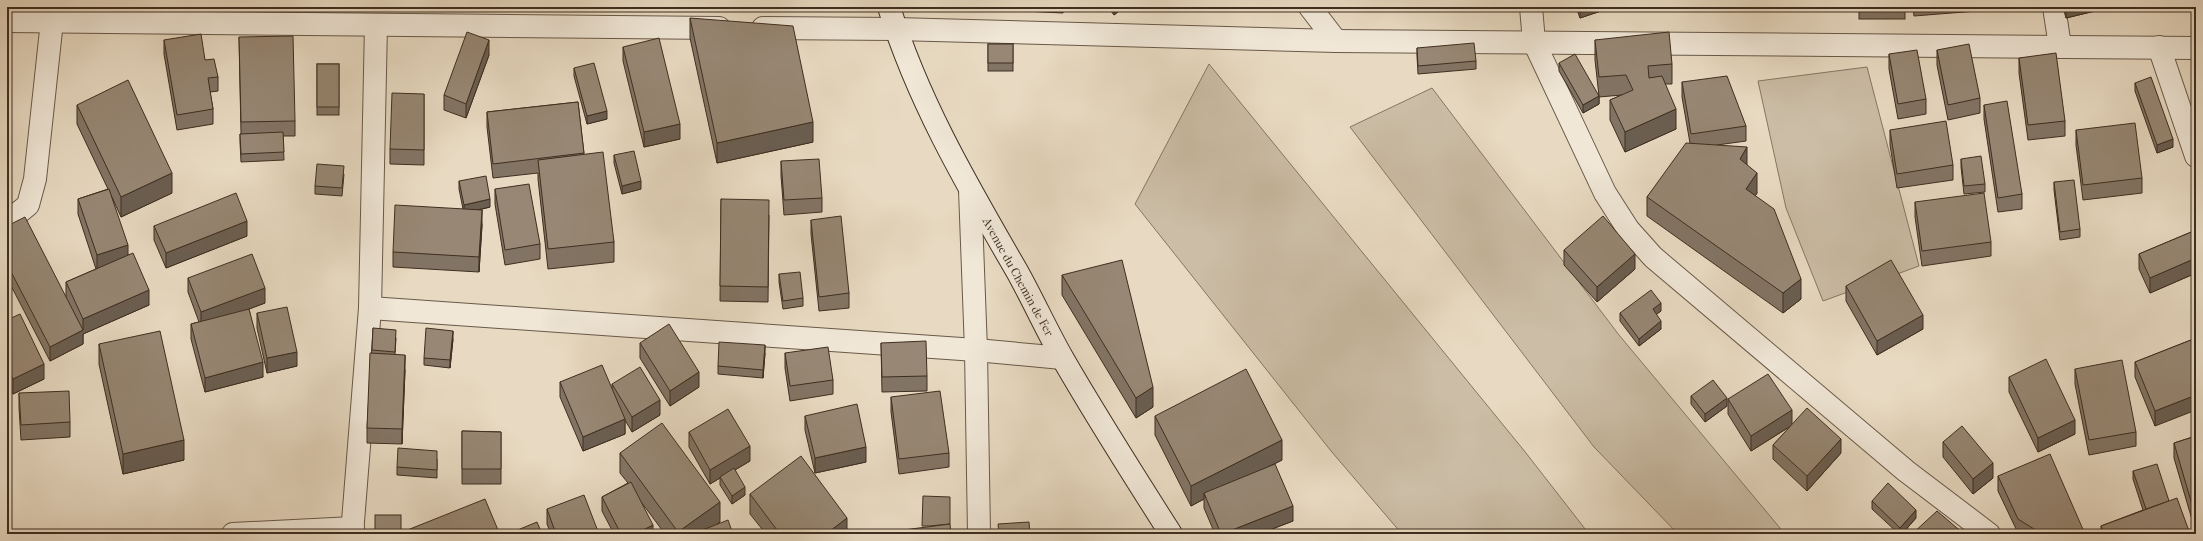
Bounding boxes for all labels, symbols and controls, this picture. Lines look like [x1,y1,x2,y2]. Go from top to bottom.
street label: Avenue du Chemin de Fer [979,214,1057,340]

